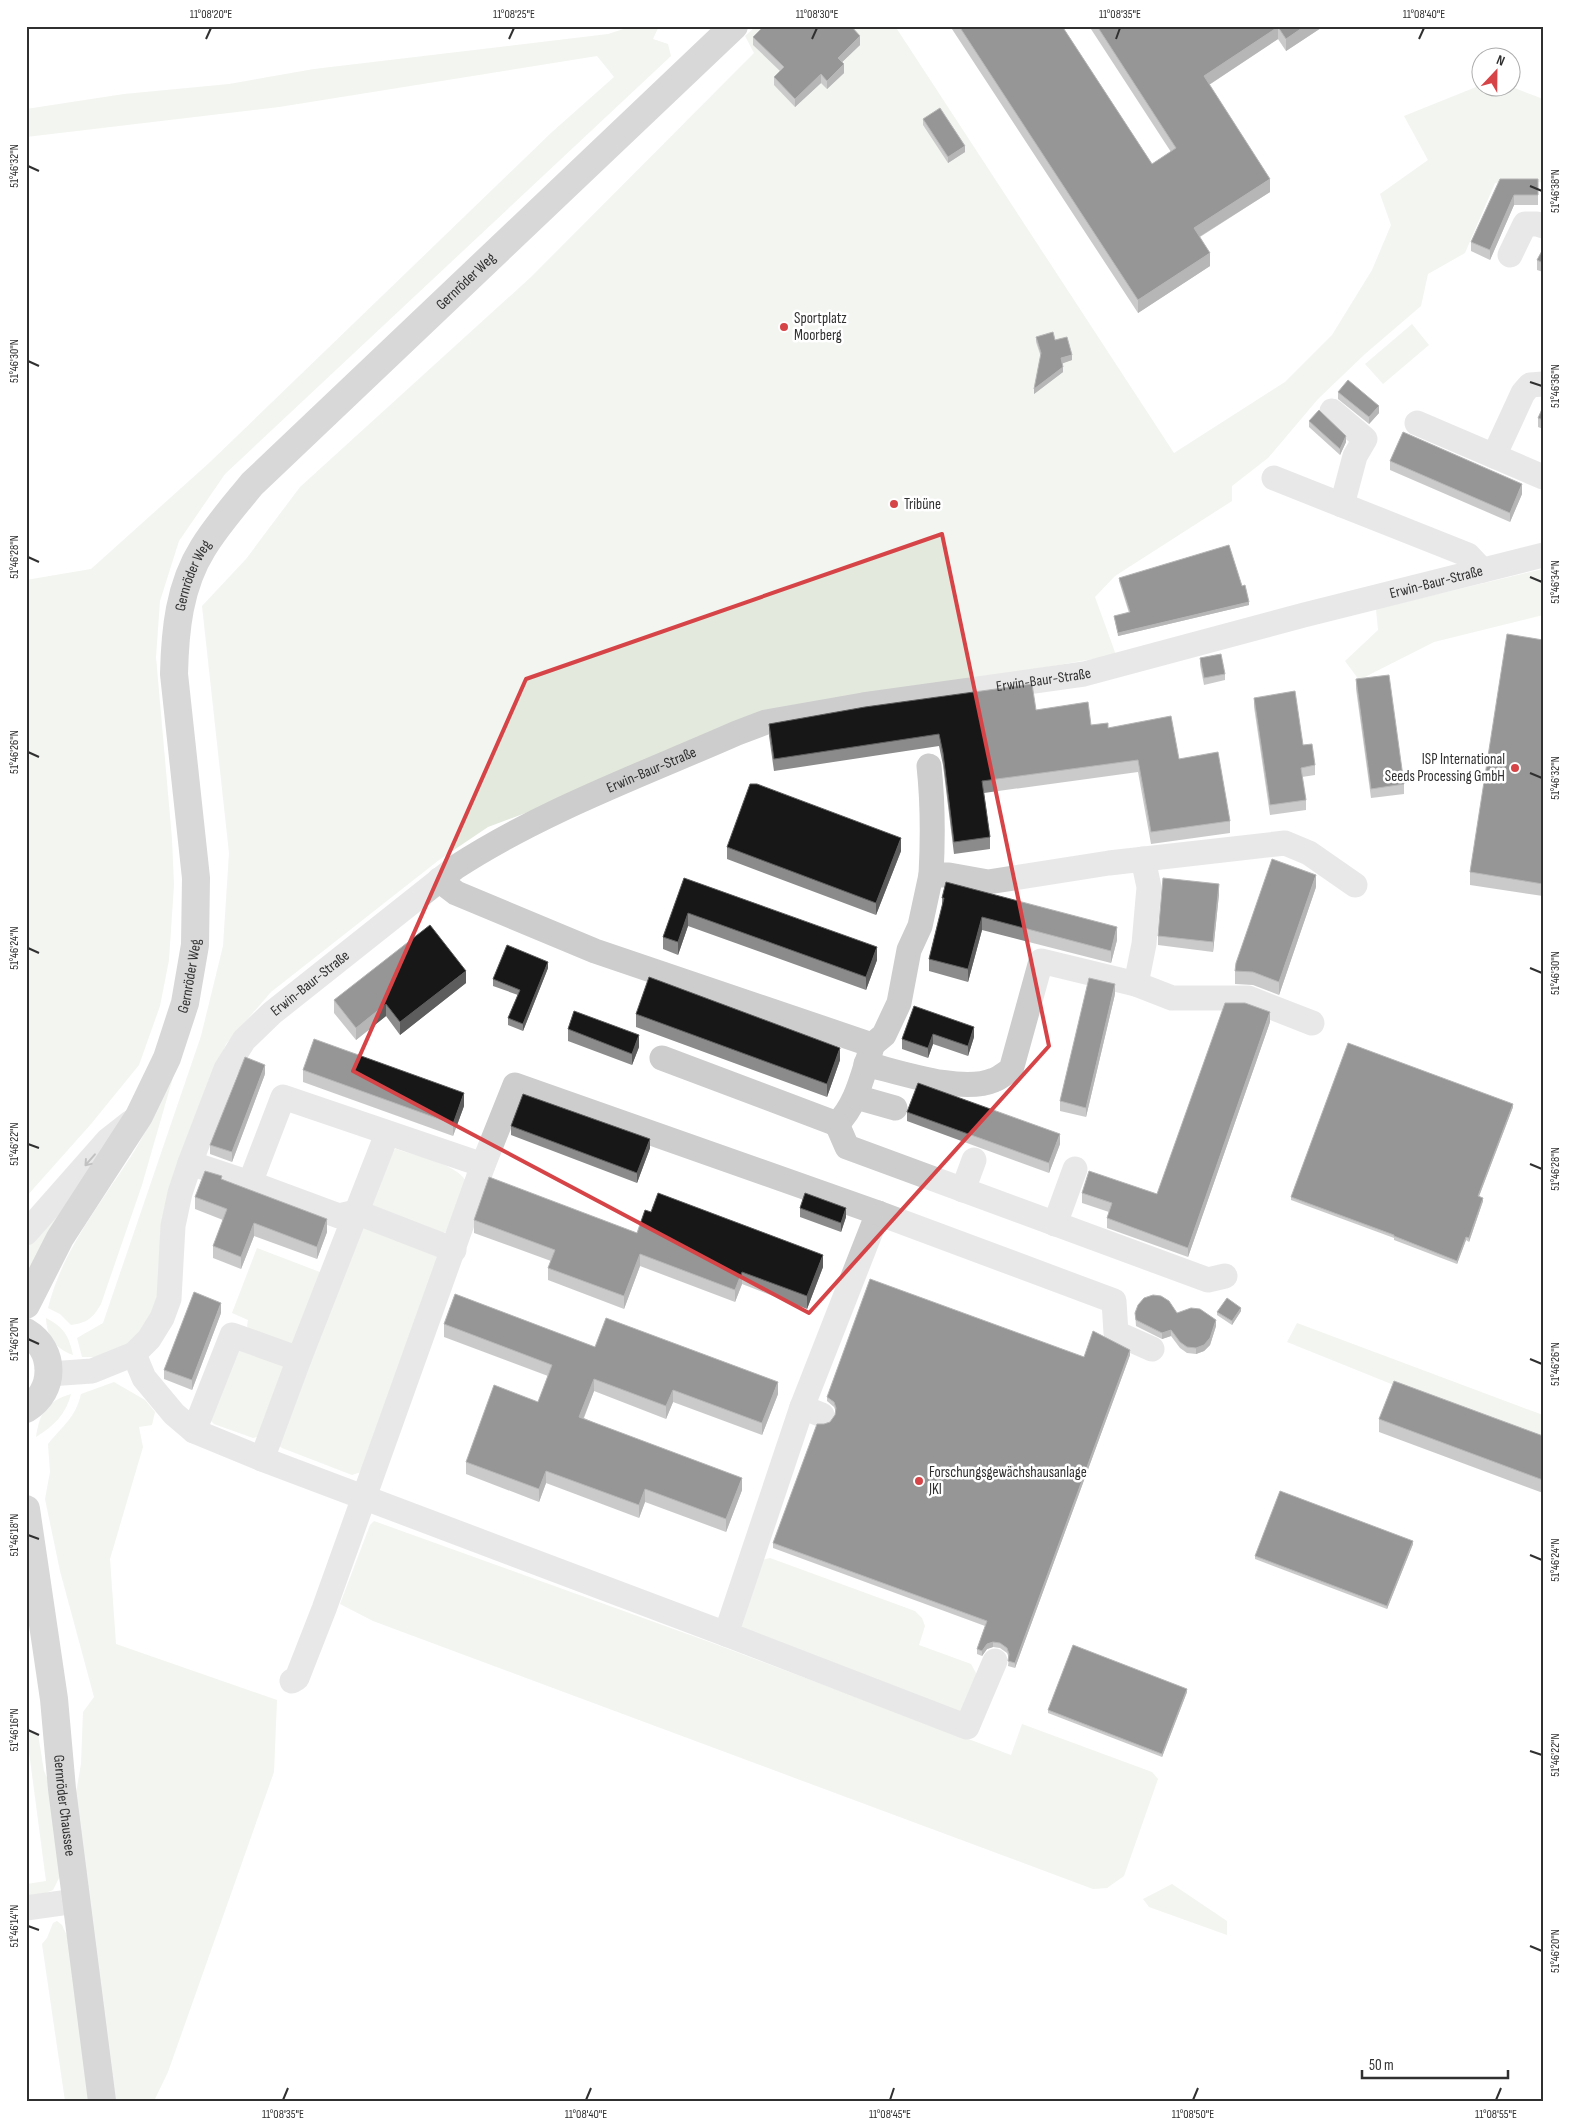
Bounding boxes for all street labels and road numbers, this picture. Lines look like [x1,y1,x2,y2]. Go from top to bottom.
street label: Gernröder Weg [432,248,499,314]
street label: Gernröder Weg [170,536,215,613]
street label: Erwin-Baur-Straße [1387,561,1485,603]
street label: Erwin-Baur-Straße [995,663,1093,696]
street label: Erwin-Baur-Straße [603,742,699,797]
street label: Gernröder Weg [173,939,205,1016]
street label: Erwin-Baur-Straße [266,946,353,1020]
street label: Gernröder Chaussee [49,1754,80,1857]

